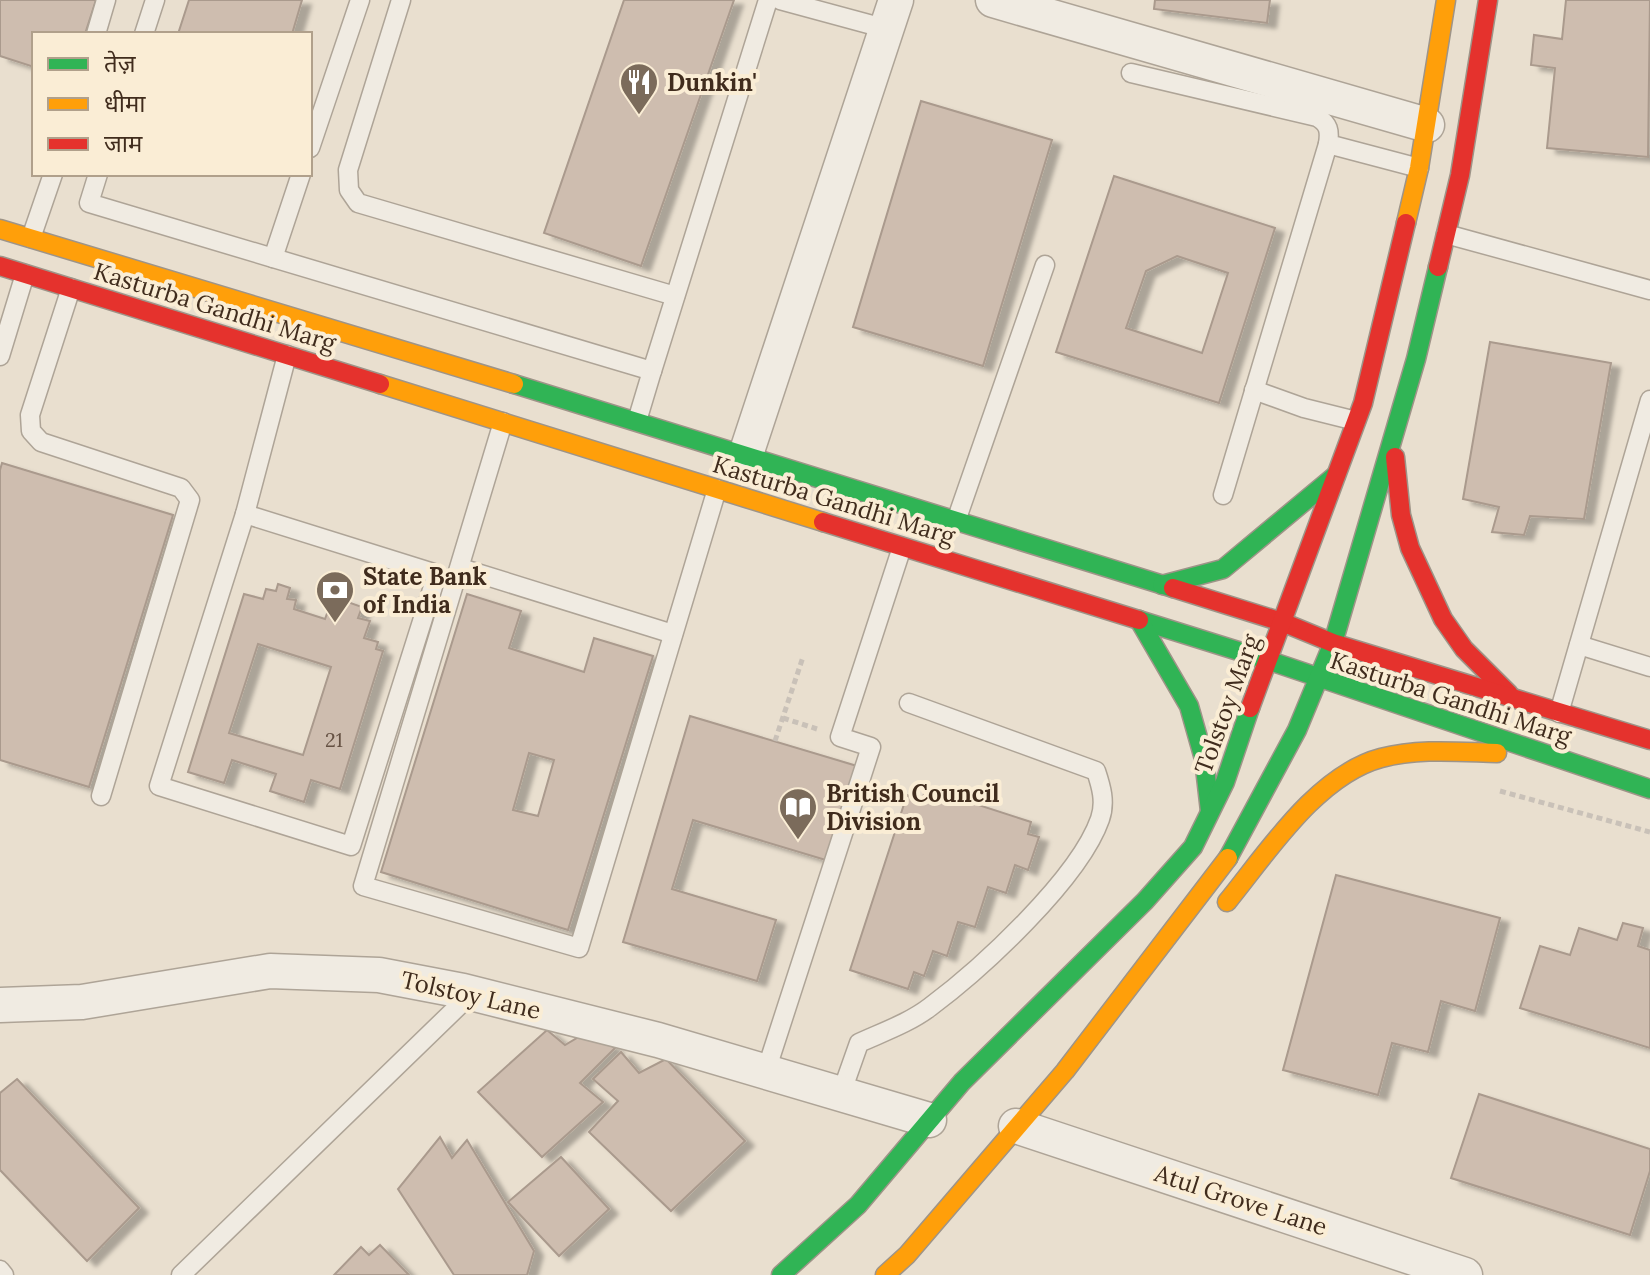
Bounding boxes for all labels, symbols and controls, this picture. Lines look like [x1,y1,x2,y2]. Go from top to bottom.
legend [32,32,312,176]
text: तेज़ [104,48,137,79]
restaurant icon: Dunkin' [618,61,660,116]
place label: Dunkin' [667,67,757,98]
text: धीमा [104,88,146,119]
text: जाम [104,128,143,159]
street label: Kasturba Gandhi Marg [90,255,340,359]
street label: Kasturba Gandhi Marg [709,448,959,552]
place label: State Bank of India [363,561,487,620]
bank icon: State Bank of India [314,569,356,624]
street label: Tolstoy Marg [1187,629,1267,778]
street label: Kasturba Gandhi Marg [1327,644,1576,752]
house number: 21 [325,727,343,752]
place label: British Council Division [826,778,1000,837]
library icon: British Council Division [777,786,819,841]
street label: Tolstoy Lane [398,964,544,1026]
street label: Atul Grove Lane [1150,1157,1331,1242]

